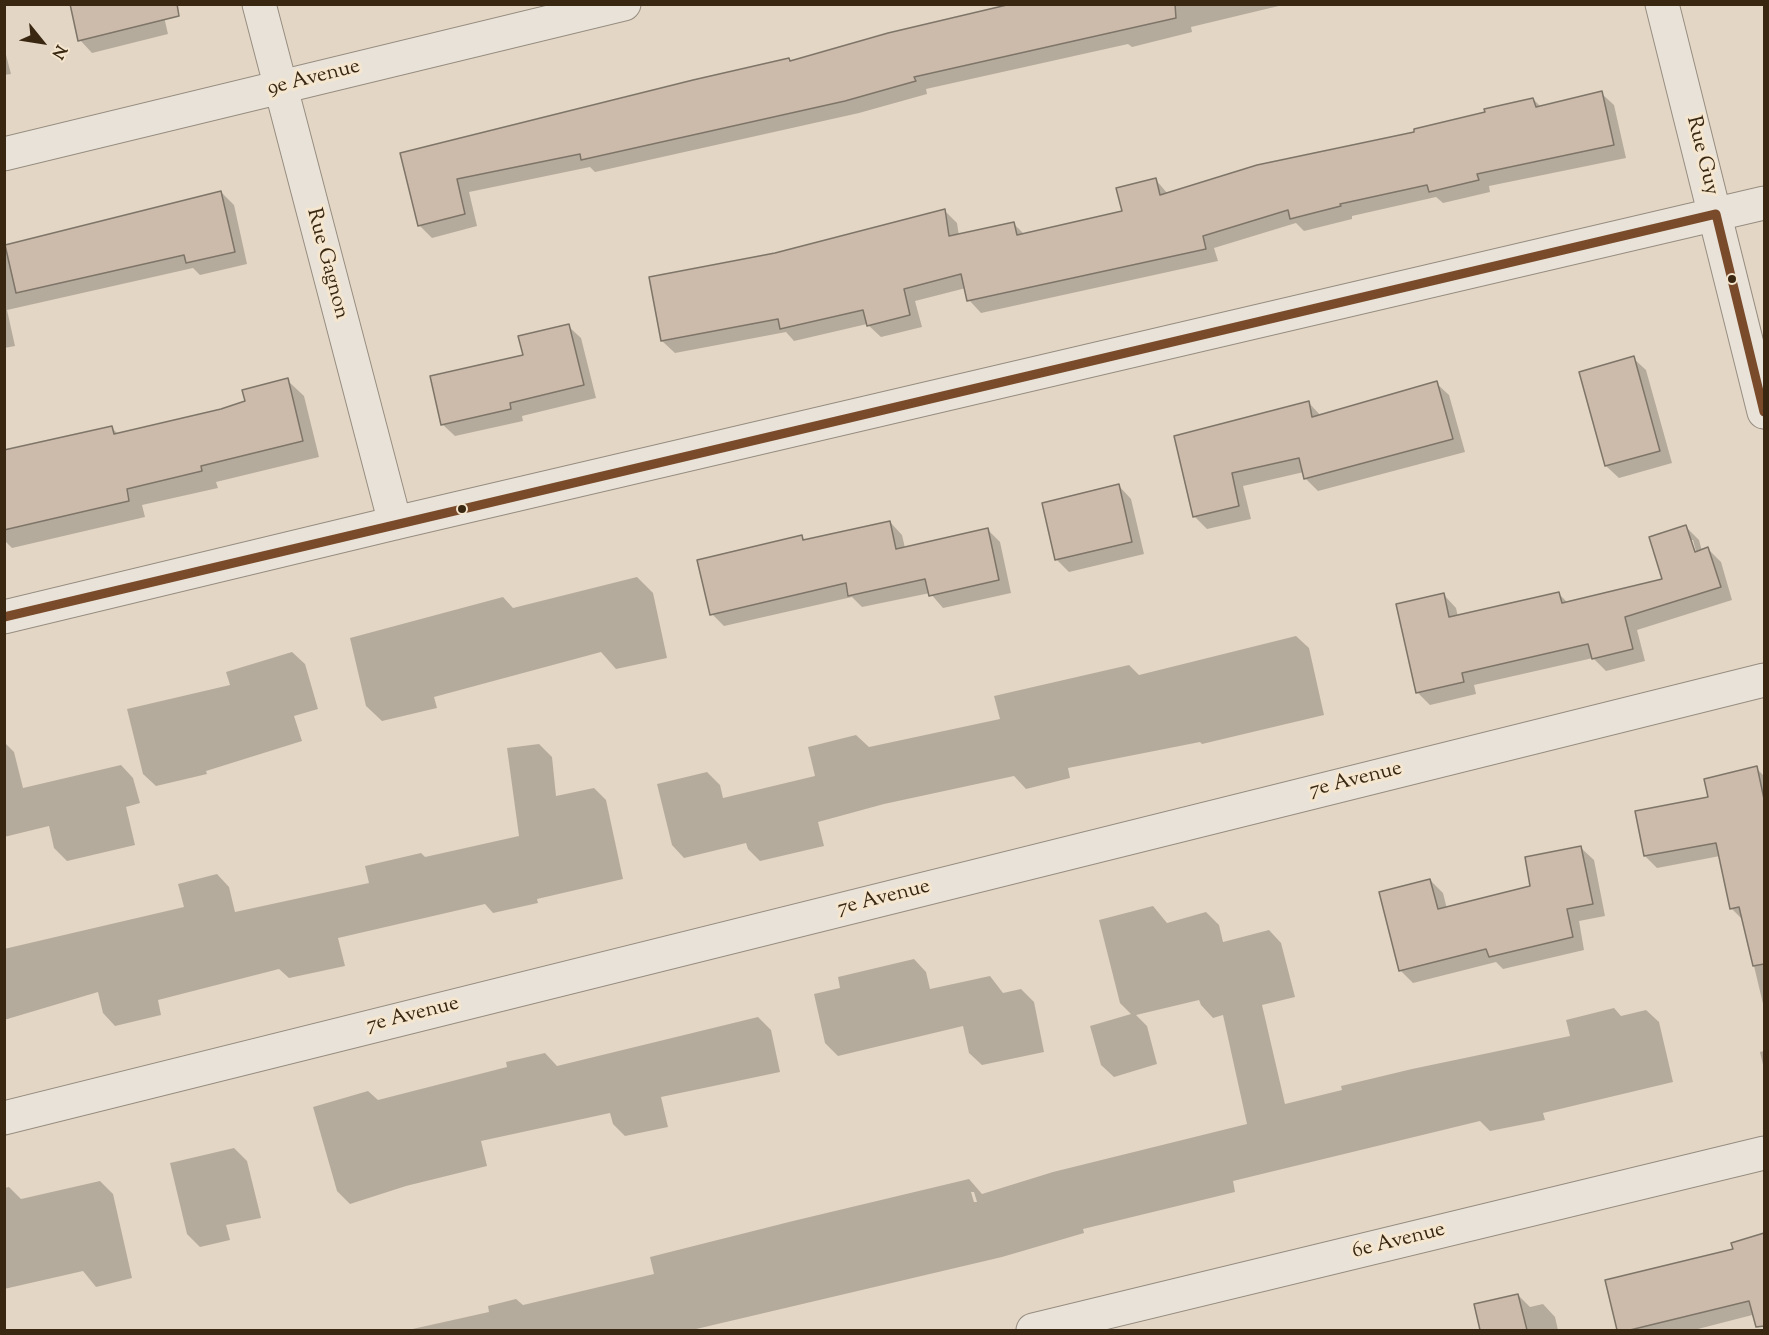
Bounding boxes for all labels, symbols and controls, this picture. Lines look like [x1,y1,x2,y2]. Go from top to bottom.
north arrow [12,12,72,72]
text: N [45,40,71,63]
street label: 9e Avenue [265,55,363,103]
street label: Rue Guy [1679,114,1723,198]
street label: Rue Gagnon [299,206,353,322]
unlabelled marker [1726,273,1738,285]
unlabelled marker [456,503,468,515]
street label: 7e Avenue [1307,757,1405,805]
street label: 7e Avenue [835,875,933,923]
street label: 7e Avenue [364,992,462,1040]
street label: 6e Avenue [1350,1218,1448,1266]

